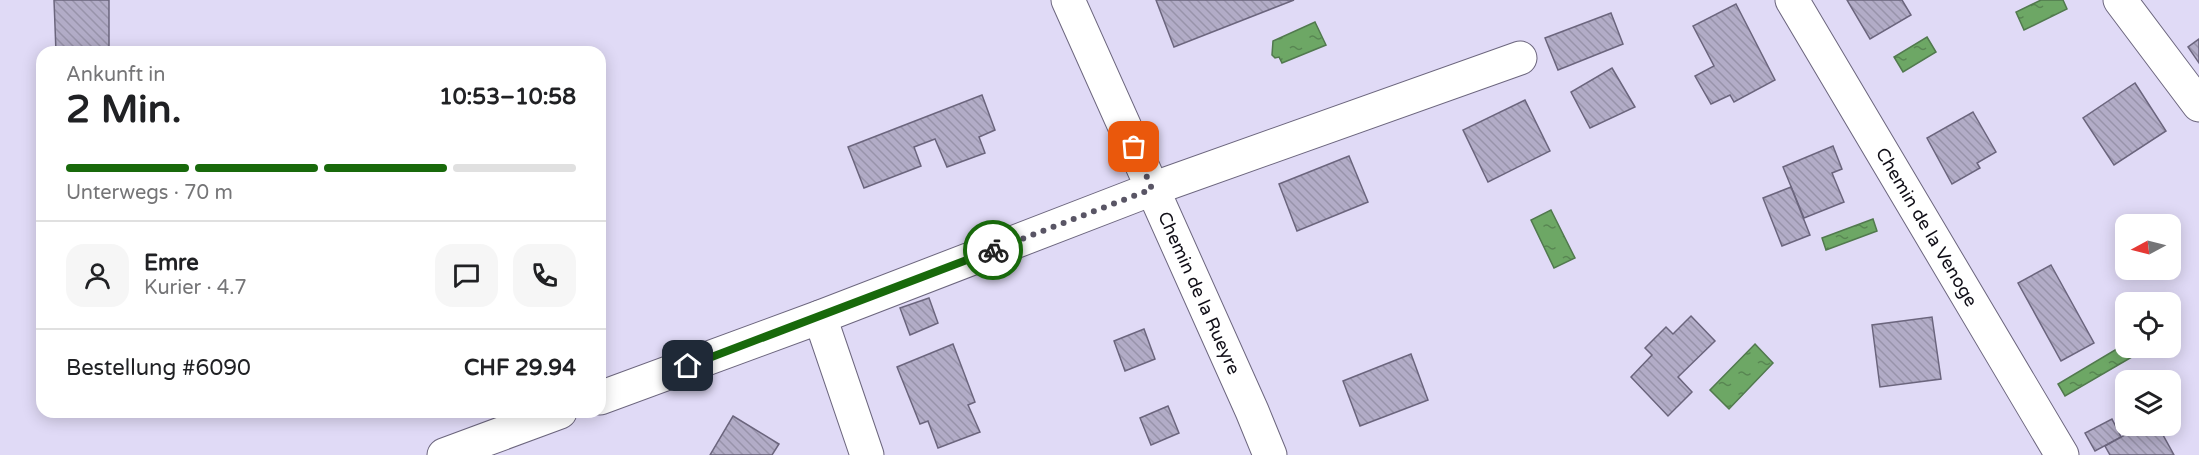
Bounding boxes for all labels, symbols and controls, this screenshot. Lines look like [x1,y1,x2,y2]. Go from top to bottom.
text: Ankunft in [66,63,165,87]
text: 10:53–10:58 [439,84,576,110]
text: 2 Min. [66,86,182,133]
pin [1108,121,1159,172]
icon: bag [1117,130,1150,163]
street label: Chemin de la Venoge [1871,144,1982,311]
text: Unterwegs · 70 m [66,181,233,205]
street label: Chemin de la Rueyre [1153,208,1245,378]
north arrow [2115,214,2181,280]
map controls [2115,214,2181,436]
courier [963,220,1023,280]
icon: bike [977,234,1010,267]
button: person [66,244,129,307]
button: chat [435,244,498,307]
button: phone [513,244,576,307]
text: Emre [144,250,199,276]
text: Kurier · 4.7 [144,276,247,300]
button: locate [2115,292,2181,358]
pin [662,340,713,391]
icon: home [671,349,704,382]
text: Bestellung #6090 [66,355,251,381]
text: CHF 29.94 [464,355,576,381]
button: layers [2115,370,2181,436]

